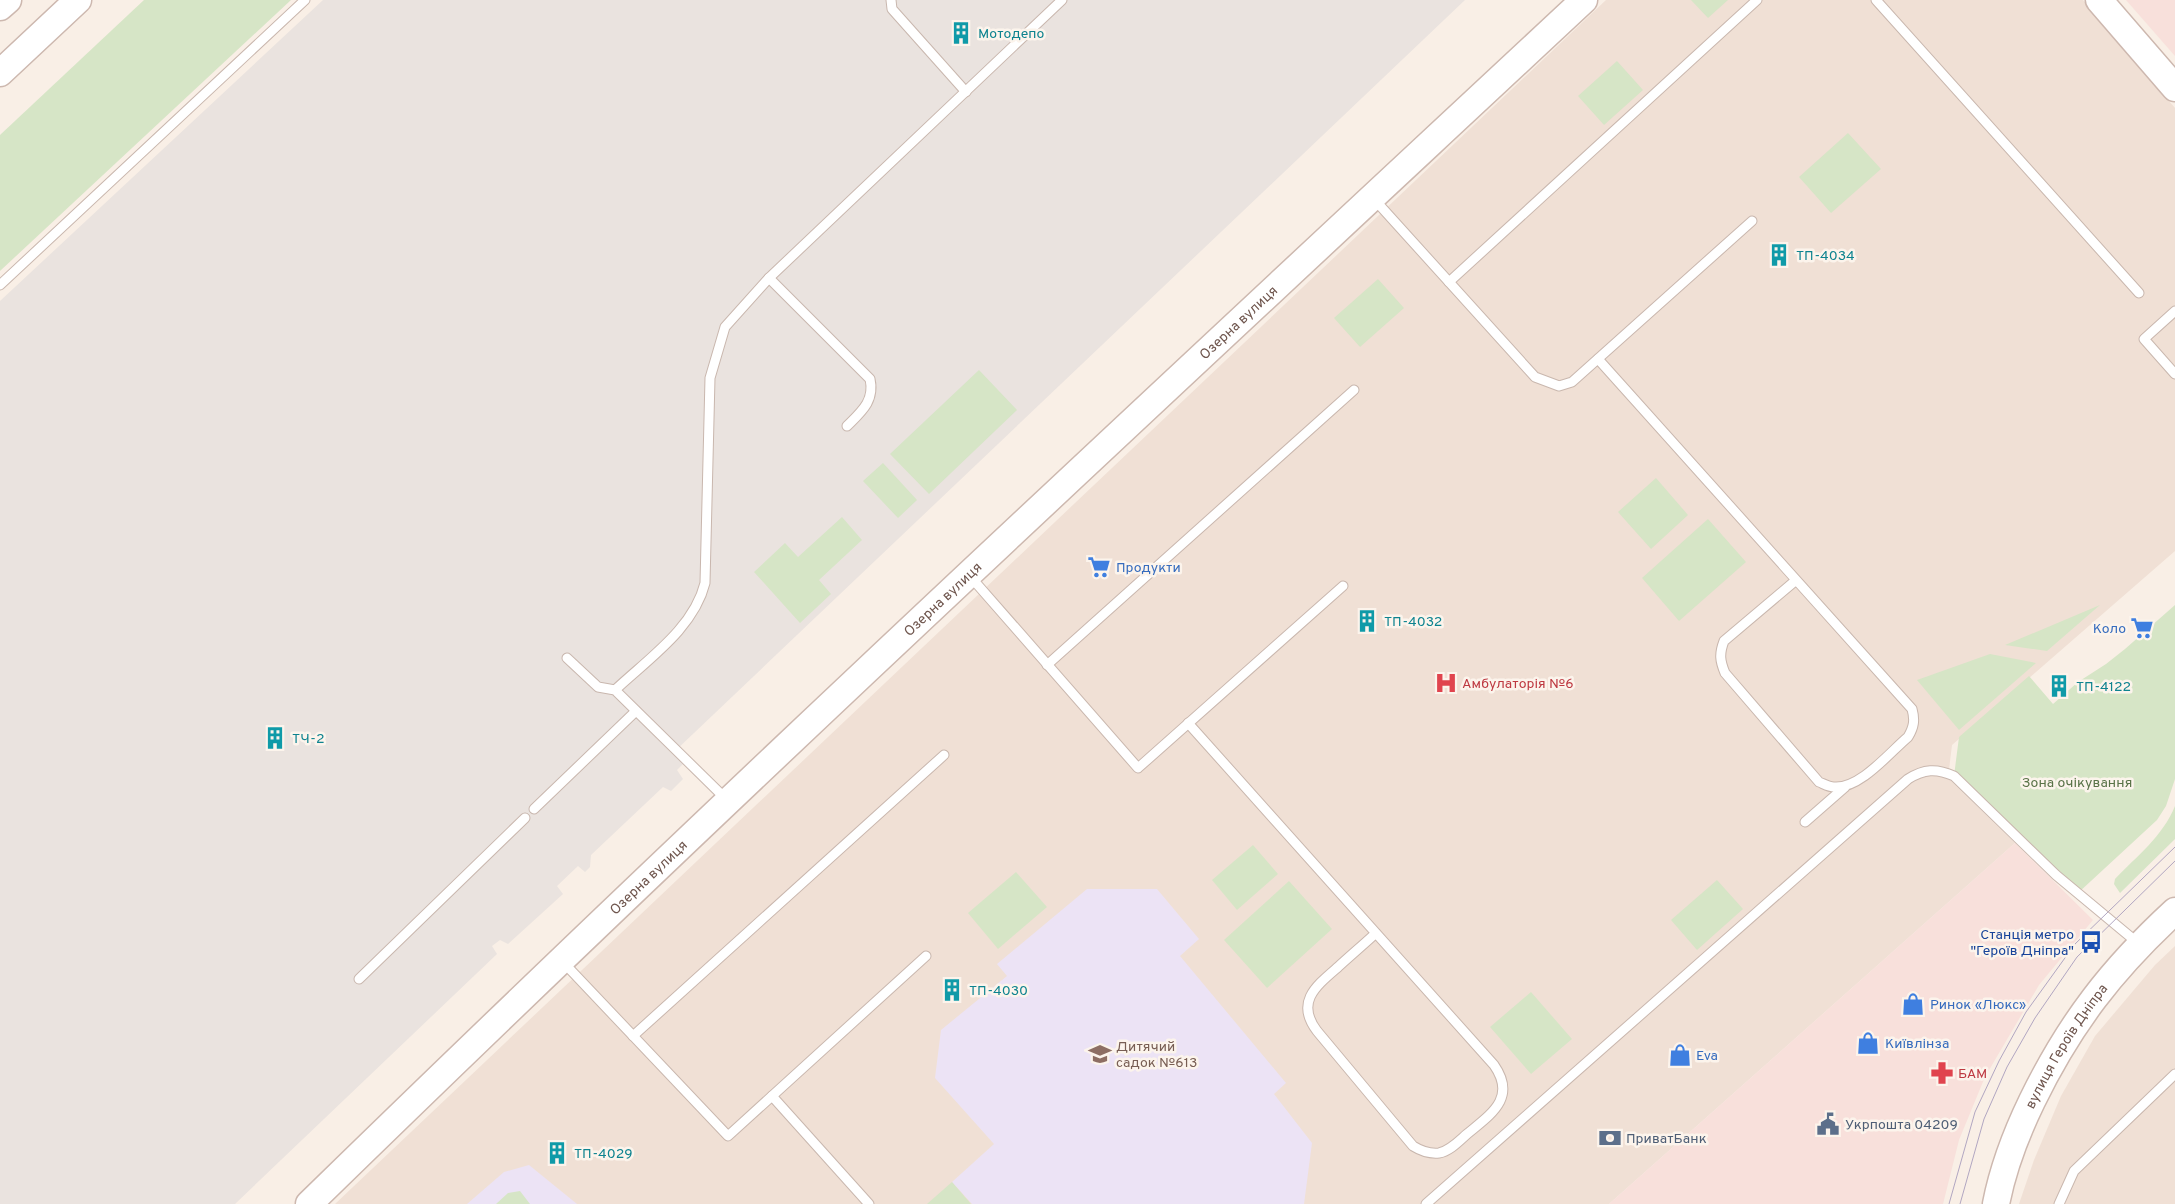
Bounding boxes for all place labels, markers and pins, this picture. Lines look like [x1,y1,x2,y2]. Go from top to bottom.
building icon: Мотодепо [948,20,974,46]
place label: Мотодепо [978,26,1045,43]
building icon: ТП-4034 [1766,242,1792,268]
place label: ТП-4034 [1796,248,1855,265]
supermarket icon: Продукти [1086,554,1112,580]
place label: Продукти [1116,560,1181,577]
building icon: ТП-4032 [1354,608,1380,634]
place label: ТП-4032 [1384,614,1442,631]
supermarket icon: Коло [2129,615,2155,641]
place label: Коло [2093,621,2126,638]
hospital icon: Амбулаторія №6 [1433,670,1459,696]
building icon: ТП-4122 [2046,673,2072,699]
place label: Амбулаторія №6 [1462,676,1574,693]
place label: ТП-4122 [2076,679,2131,696]
building icon: ТЧ-2 [262,725,288,751]
place label: ТЧ-2 [292,731,325,748]
place label: Станція метро "Героїв Дніпра" [1970,927,2074,960]
bus stop icon: Станція метро "Героїв Дніпра" [2078,929,2104,955]
building icon: ТП-4030 [939,977,965,1003]
place label: ТП-4030 [969,983,1028,1000]
shop icon: Ринок «Люкс» [1900,991,1926,1017]
place label: Ринок «Люкс» [1930,997,2026,1014]
shop icon: Київлінза [1855,1030,1881,1056]
place label: Київлінза [1885,1036,1949,1053]
place label: Дитячий садок №613 [1116,1039,1197,1072]
school or university icon: Дитячий садок №613 [1087,1041,1113,1067]
shop icon: Eva [1667,1042,1693,1068]
place label: Eva [1696,1048,1718,1065]
pharmacy icon: БАМ [1929,1060,1955,1086]
place label: БАМ [1958,1066,1987,1083]
public building icon: Укрпошта 04209 [1815,1111,1841,1137]
place label: Укрпошта 04209 [1845,1117,1958,1134]
bank icon: ПриватБанк [1597,1125,1623,1151]
place label: ПриватБанк [1626,1131,1707,1148]
building icon: ТП-4029 [544,1140,570,1166]
place label: ТП-4029 [574,1146,633,1163]

